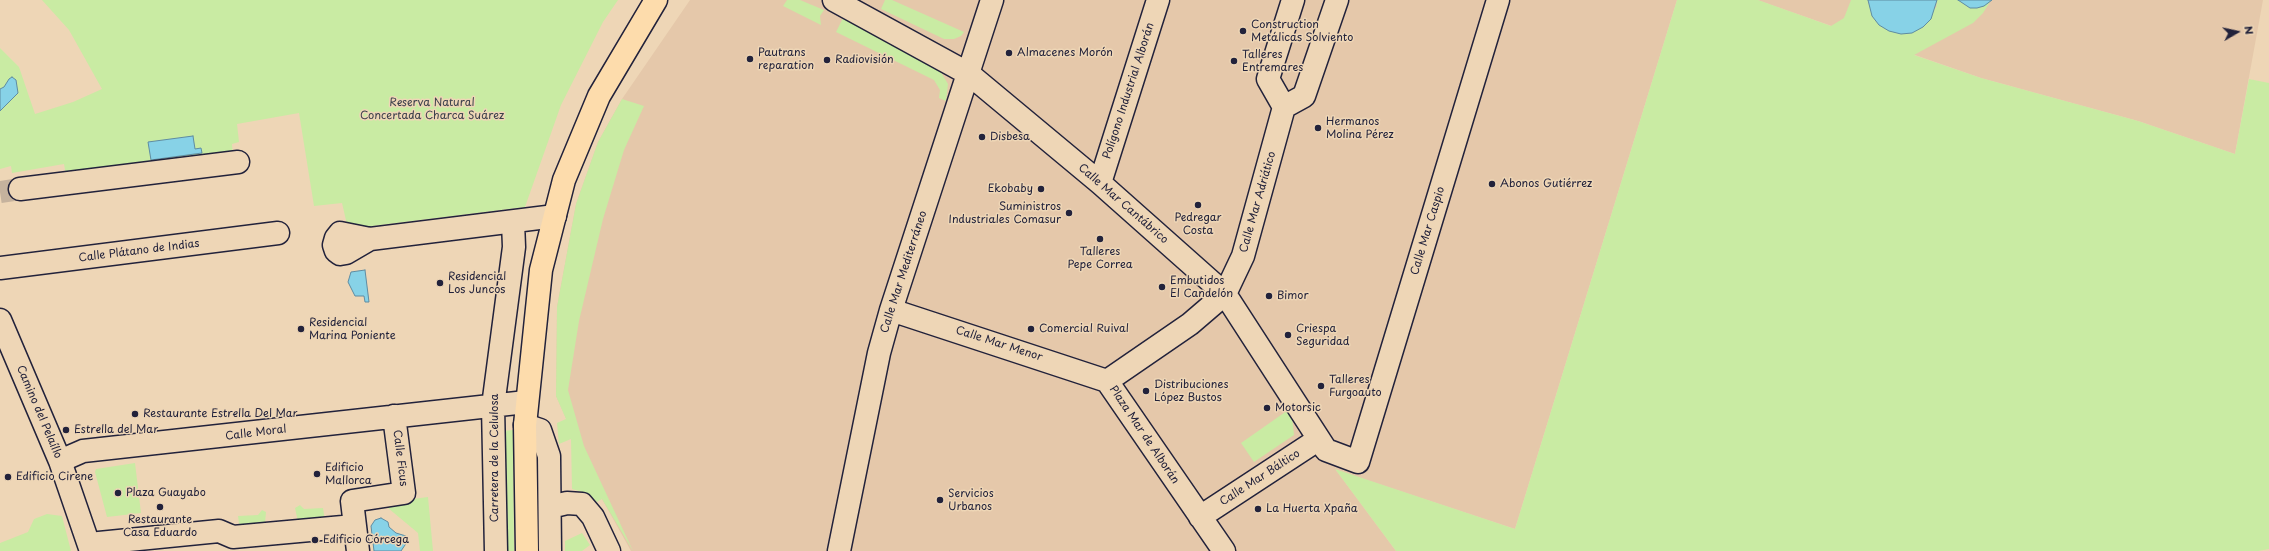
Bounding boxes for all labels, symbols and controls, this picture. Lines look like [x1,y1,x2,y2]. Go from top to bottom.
north arrow [2217,12,2257,52]
place label: Construction Metálicas Solviento [1251,18,1353,44]
street label: Polígono Industrial Alborán [1101,21,1157,161]
text: N [2240,24,2258,36]
marker: Construction Metálicas Solviento [1238,26,1248,36]
place label: Pautrans reparation [758,46,814,72]
place label: Almacenes Morón [1017,46,1113,60]
marker: Almacenes Morón [1004,48,1014,58]
place label: Talleres Entremares [1242,48,1303,74]
place label: Radiovisión [835,53,894,67]
marker: Pautrans reparation [745,54,755,64]
marker: Radiovisión [822,55,832,65]
marker: Talleres Entremares [1229,56,1239,66]
park label: Reserva Natural Concertada Charca Suárez [360,96,504,122]
place label: Hermanos Molina Pérez [1326,115,1394,141]
marker: Hermanos Molina Pérez [1313,123,1323,133]
place label: Disbesa [990,130,1030,144]
marker: Disbesa [977,132,987,142]
street label: Calle Mar Adriático [1237,150,1279,254]
street label: Calle Mar Cantábrico [1075,161,1171,247]
place label: Abonos Gutiérrez [1500,177,1592,191]
marker: Abonos Gutiérrez [1487,179,1497,189]
place label: Ekobaby [988,182,1033,196]
marker: Ekobaby [1036,184,1046,194]
street label: Calle Mar Caspio [1408,185,1448,277]
place label: Suministros Industriales Comasur [949,200,1061,226]
marker: Pedregar Costa [1193,200,1203,210]
marker: Suministros Industriales Comasur [1064,208,1074,218]
street label: Calle Mar Mediterráneo [878,209,930,335]
place label: Pedregar Costa [1174,211,1222,237]
marker: Talleres Pepe Correa [1095,234,1105,244]
street label: Calle Plátano de Indias [78,237,200,265]
place label: Talleres Pepe Correa [1067,245,1133,271]
place label: Residencial Los Juncos [448,270,506,296]
place label: Embutidos El Candelón [1170,274,1233,300]
marker: Residencial Los Juncos [435,278,445,288]
marker: Embutidos El Candelón [1157,282,1167,292]
place label: Bimor [1277,289,1309,303]
marker: Bimor [1264,291,1274,301]
place label: Residencial Marina Poniente [309,316,396,342]
place label: Comercial Ruival [1039,322,1129,336]
place label: Criespa Seguridad [1296,322,1350,348]
marker: Residencial Marina Poniente [296,324,306,334]
street label: Calle Mar Menor [954,324,1044,364]
marker: Comercial Ruival [1026,324,1036,334]
marker: Criespa Seguridad [1283,330,1293,340]
street label: Camino del Pelaíllo [13,363,65,461]
place label: Talleres Furgoauto [1329,373,1382,399]
place label: Distribuciones López Bustos [1154,378,1229,404]
marker: Talleres Furgoauto [1316,381,1326,391]
street label: Plaza Mar de Alborán [1106,383,1182,487]
marker: Distribuciones López Bustos [1141,386,1151,396]
street label: Carretera de la Celulosa [488,394,502,522]
place label: Motorsic [1275,401,1321,415]
marker: Motorsic [1262,403,1272,413]
place label: Restaurante Estrella Del Mar [143,407,298,421]
marker: Restaurante Estrella Del Mar [130,409,140,419]
place label: Estrella del Mar [74,423,158,437]
street label: Calle Moral [225,423,287,443]
marker: Estrella del Mar [61,425,71,435]
street label: Calle Ficus [390,429,410,487]
street label: Calle Mar Báltico [1217,447,1303,509]
place label: Edificio Mallorca [325,461,372,487]
marker: Edificio Mallorca [312,469,322,479]
place label: Edificio Cirene [16,470,93,484]
marker: Edificio Cirene [3,472,13,482]
place label: Plaza Guayabo [126,486,206,500]
place label: Servicios Urbanos [948,487,994,513]
marker: Plaza Guayabo [113,488,123,498]
marker: Servicios Urbanos [935,495,945,505]
marker: Restaurante Casa Eduardo [155,502,165,512]
place label: La Huerta Xpaña [1266,502,1358,516]
marker: La Huerta Xpaña [1253,504,1263,514]
place label: Restaurante Casa Eduardo [123,513,197,539]
place label: Edificio Córcega [323,533,409,547]
marker: Edificio Córcega [310,535,320,545]

